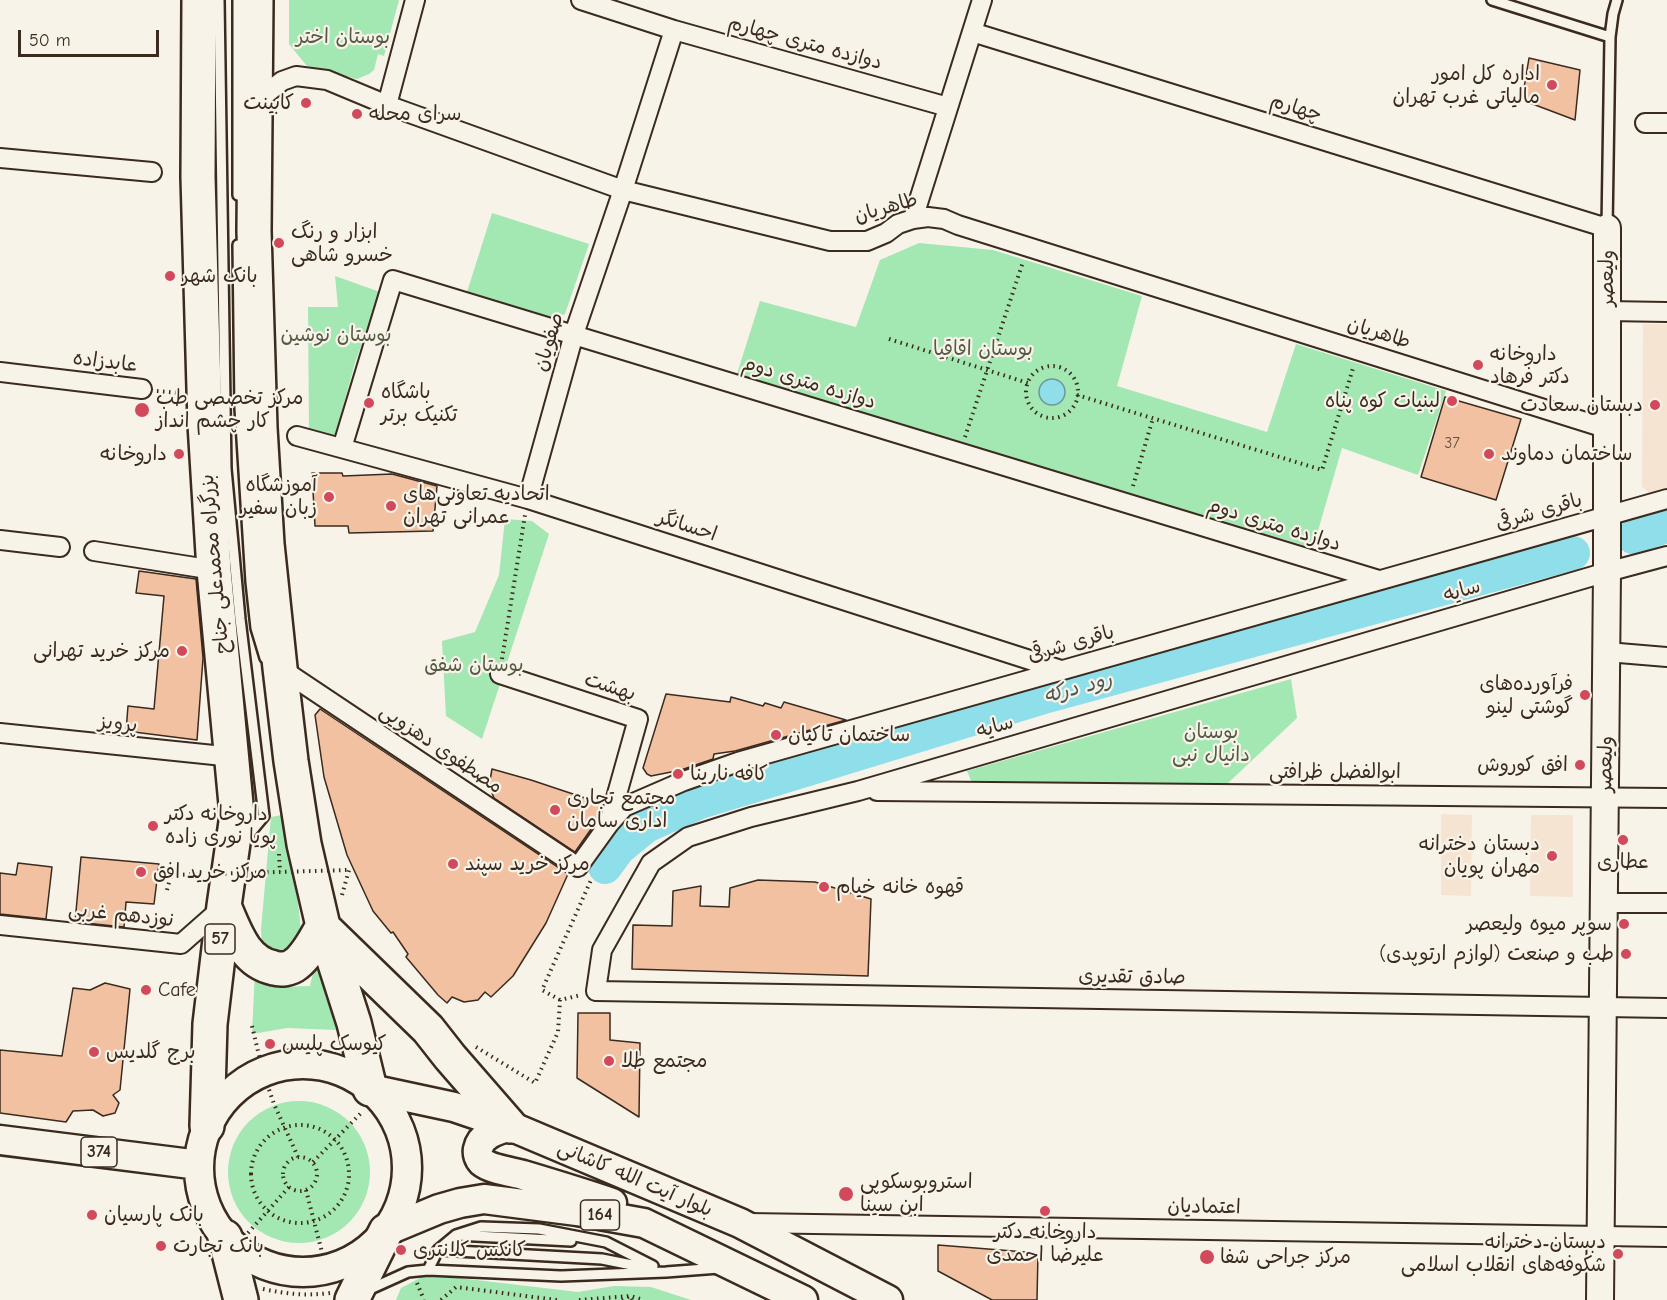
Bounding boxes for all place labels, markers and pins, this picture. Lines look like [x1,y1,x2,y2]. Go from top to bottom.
place label: اداره کل امور مالیاتی غرب تهران [1392,62,1540,109]
marker: اداره کل امور مالیاتی غرب تهران [1545,78,1559,92]
place label: کابینت [243,91,294,115]
marker: کابینت [299,96,313,110]
place label: سرای محله [369,102,461,126]
marker: سرای محله [350,107,364,121]
place label: ابزار و رنگ خسرو شاهی [291,220,393,267]
marker: ابزار و رنگ خسرو شاهی [272,236,286,250]
place label: بانک شهر [182,264,258,288]
marker: بانک شهر [163,269,177,283]
place label: داروخانه دکتر فرهاد [1490,342,1570,389]
marker: داروخانه دکتر فرهاد [1471,358,1485,372]
place label: باشگاه تکنیک برتر [381,380,457,427]
place label: مرکز تخصصی طب کار چشم انداز [156,386,303,433]
place label: لبنیات کوه پناه [1325,389,1440,413]
place label: دبستان سعادت [1520,393,1643,417]
marker: لبنیات کوه پناه [1445,394,1459,408]
marker: باشگاه تکنیک برتر [362,396,376,410]
marker: دبستان سعادت [1648,398,1662,412]
marker: مرکز تخصصی طب کار چشم انداز [133,401,151,419]
place label: داروخانه [100,442,167,466]
place label: ساختمان دماوند [1501,442,1632,466]
marker: داروخانه [172,447,186,461]
marker: ساختمان دماوند [1482,447,1496,461]
place label: آموزشگاه زبان سفیر [240,473,317,520]
place label: اتحادیه تعاونی‌های عمرانی تهران [403,482,550,529]
marker: آموزشگاه زبان سفیر [322,490,336,504]
marker: اتحادیه تعاونی‌های عمرانی تهران [384,499,398,513]
place label: مرکز خرید تهرانی [33,639,170,663]
marker: مرکز خرید تهرانی [175,644,189,658]
place label: فرآورده‌های گوشتی لینو [1480,672,1573,719]
marker: فرآورده‌های گوشتی لینو [1578,688,1592,702]
place label: ساختمان تاکیان [788,723,910,747]
marker: ساختمان تاکیان [769,728,783,742]
place label: افق کوروش [1477,753,1568,777]
marker: افق کوروش [1573,758,1587,772]
place label: کافه نارینا [690,762,768,786]
marker: کافه نارینا [671,767,685,781]
place label: مجتمع تجاری اداری سامان [567,786,675,833]
place label: داروخانه دکتر پویا نوری زاده [165,802,276,849]
marker: مجتمع تجاری اداری سامان [548,803,562,817]
marker: داروخانه دکتر پویا نوری زاده [146,819,160,833]
place label: دبستان دخترانه مهران پويان [1418,832,1540,879]
marker: عطاری [1616,833,1630,847]
marker: دبستان دخترانه مهران پويان [1545,849,1559,863]
place label: عطاری [1597,850,1649,874]
place label: مرکز خرید سپند [465,852,590,876]
marker: مرکز خرید سپند [446,857,460,871]
place label: مرکز خرید افق [153,860,267,884]
marker: مرکز خرید افق [134,865,148,879]
place label: قهوه خانه خیام [836,875,964,899]
marker: قهوه خانه خیام [817,880,831,894]
place label: سوپر میوه ولیعصر [1466,912,1612,936]
marker: سوپر میوه ولیعصر [1617,917,1631,931]
place label: طب و صنعت (لوازم ارتوپدی) [1379,942,1614,966]
marker: طب و صنعت (لوازم ارتوپدی) [1619,947,1633,961]
place label: Cafe [158,978,196,1002]
marker: Cafe [139,983,153,997]
place label: کیوسک پلیس [282,1032,387,1056]
marker: کیوسک پلیس [263,1037,277,1051]
place label: برج گلدیس [106,1040,196,1064]
marker: برج گلدیس [87,1045,101,1059]
place label: مجتمع طلا [621,1049,707,1073]
marker: مجتمع طلا [602,1054,616,1068]
place label: استروبوسکوپی ابن سینا [860,1170,973,1217]
marker: استروبوسکوپی ابن سینا [837,1185,855,1203]
place label: بانک پارسیان [104,1203,204,1227]
marker: داروخانه دکتر علیرضا احمدی [1038,1204,1052,1218]
marker: بانک پارسیان [85,1208,99,1222]
place label: داروخانه دکتر علیرضا احمدی [987,1220,1103,1267]
place label: دبستان دخترانه شکوفه‌های انقلاب اسلامی [1401,1230,1606,1277]
place label: بانک تجارت [173,1234,264,1258]
place label: کانکس کلانتری [413,1238,526,1262]
marker: بانک تجارت [154,1239,168,1253]
marker: کانکس کلانتری [394,1243,408,1257]
place label: مرکز جراحی شفا [1220,1245,1351,1269]
marker: دبستان دخترانه شکوفه‌های انقلاب اسلامی [1611,1247,1625,1261]
marker: مرکز جراحی شفا [1198,1248,1216,1266]

